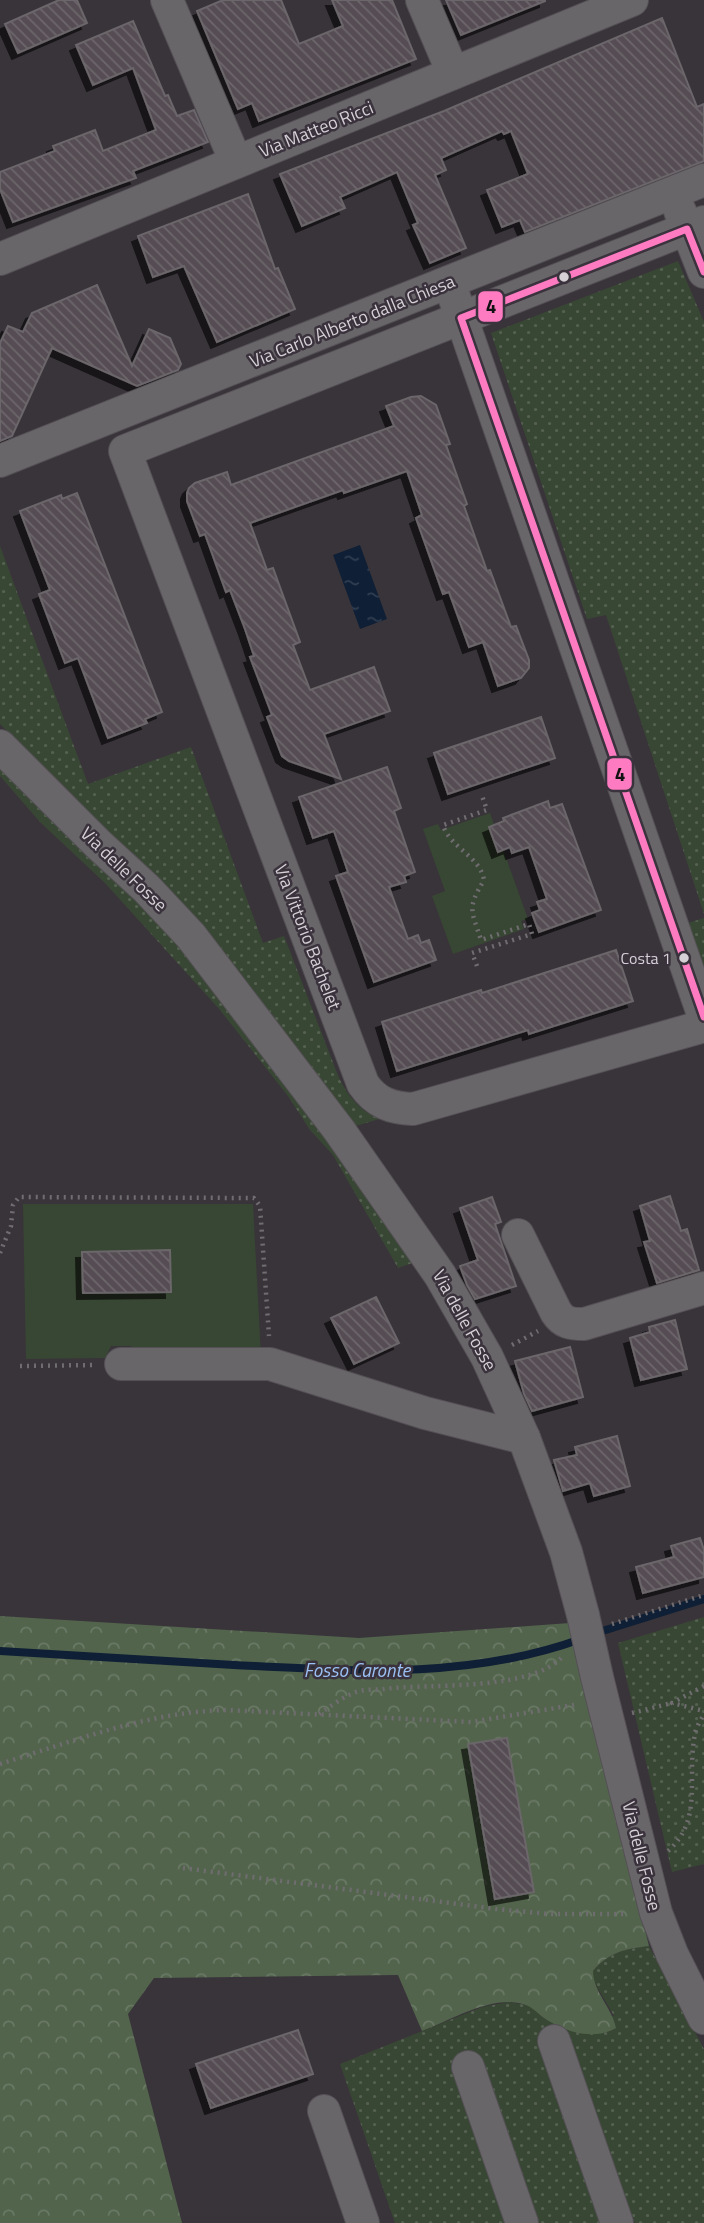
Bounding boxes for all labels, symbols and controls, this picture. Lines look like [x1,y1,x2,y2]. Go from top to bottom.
street label: Via Matteo Ricci [255,94,377,164]
street label: Via Carlo Alberto dalla Chiesa [245,267,459,375]
unlabelled marker [557,270,571,284]
line badge: 4 [477,290,504,323]
text: 4 [486,291,496,320]
line badge: 4 [606,757,633,791]
text: 4 [615,759,625,788]
street label: Via delle Fosse [74,820,174,918]
street label: Via Vittorio Bachelet [268,860,348,1014]
place label: Costa 1 [620,946,671,970]
marker: Costa 1 [677,951,691,965]
street label: Via delle Fosse [426,1265,504,1375]
water label: Fosso Caronte [304,1655,411,1684]
street label: Via delle Fosse [615,1798,669,1914]

